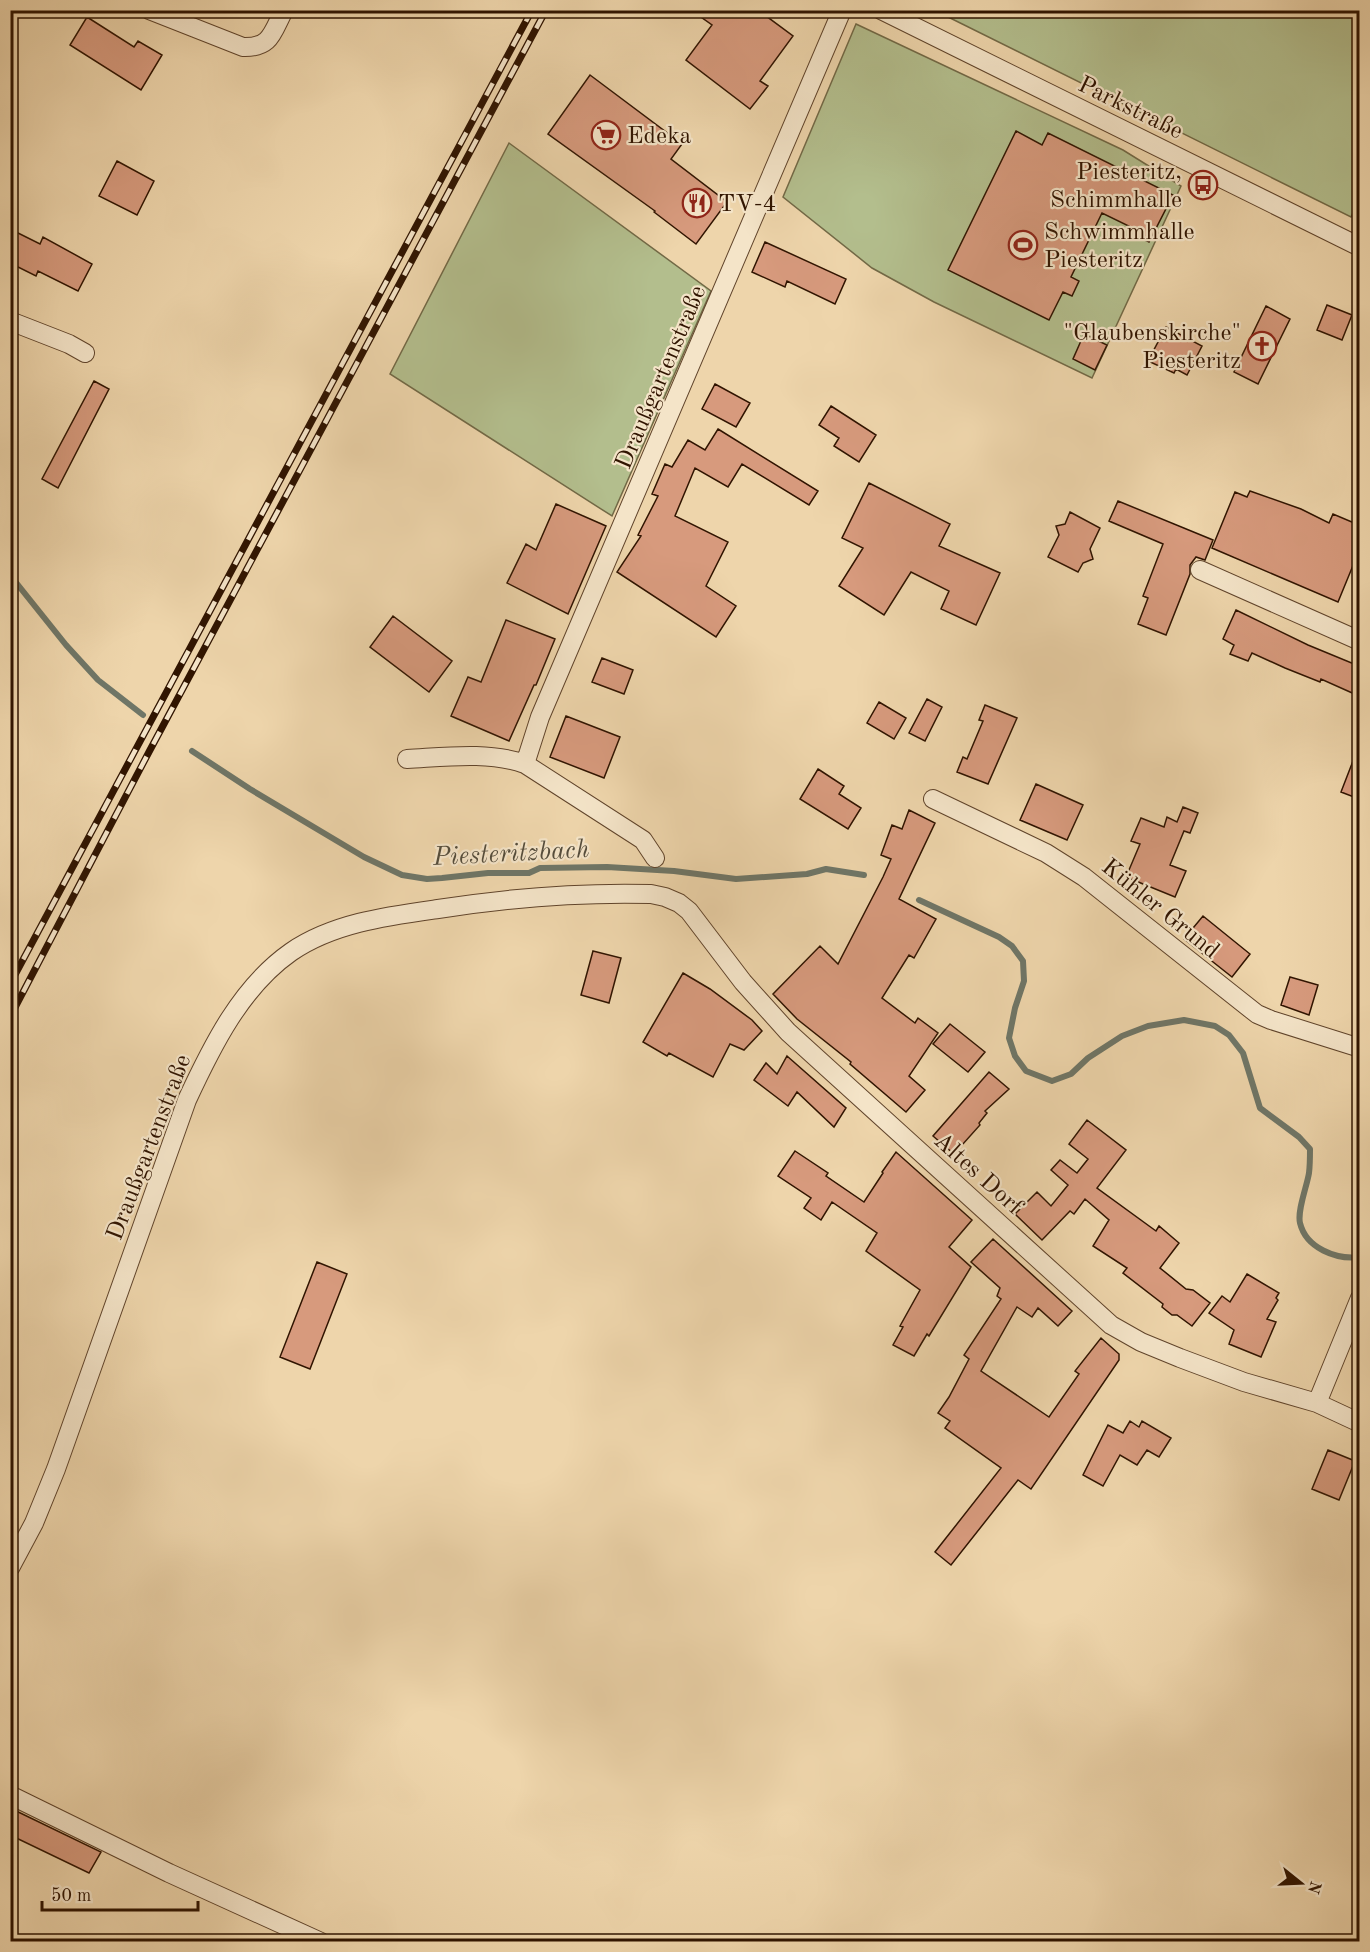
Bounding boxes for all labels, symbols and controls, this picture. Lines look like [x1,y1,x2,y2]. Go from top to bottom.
street label: Parkstraße [1074,73,1186,144]
supermarket icon: Edeka [590,119,622,151]
place label: Edeka [627,125,692,149]
place label: Piesteritz, Schimmhalle [1050,161,1182,213]
bus stop icon: Piesteritz, Schimmhalle [1187,169,1219,201]
restaurant icon: TV-4 [681,187,713,219]
place label: TV-4 [718,193,776,217]
place label: Schwimmhalle Piesteritz [1044,221,1195,273]
sports icon: Schwimmhalle Piesteritz [1007,229,1039,261]
street label: Draußgartenstraße [612,282,711,473]
place label: "Glaubenskirche" Piesteritz [1064,322,1241,374]
church icon: "Glaubenskirche" Piesteritz [1246,330,1278,362]
water label: Piesteritzbach [431,837,590,871]
street label: Kühler Grund [1096,855,1223,964]
street label: Draußgartenstraße [103,1051,196,1244]
street label: Altes Dorf [929,1129,1027,1221]
north arrow [1271,1853,1331,1913]
scale bar [42,1874,198,1912]
text: N [1304,1879,1323,1896]
text: 50 m [51,1887,91,1905]

